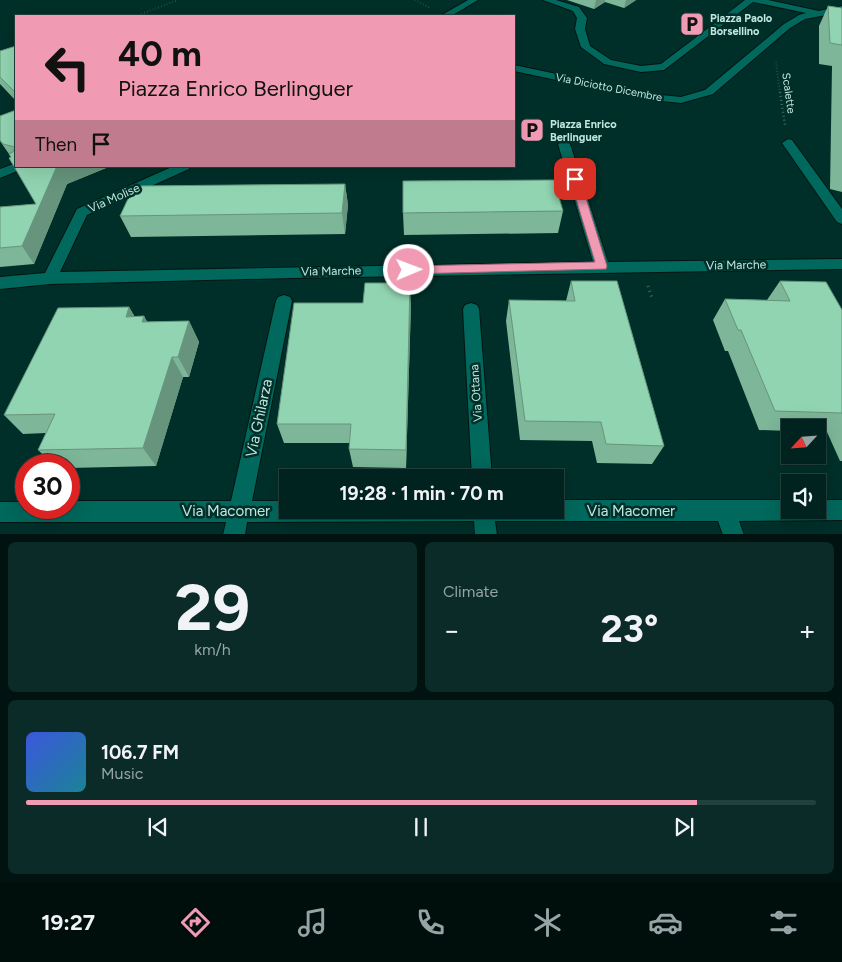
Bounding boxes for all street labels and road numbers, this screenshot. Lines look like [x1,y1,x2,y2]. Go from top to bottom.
street label: Via Diciotto Dicembre [554,71,663,104]
street label: Scalette [779,72,798,114]
street label: Via Molise [86,180,142,216]
street label: Via Marche [706,257,767,273]
street label: Via Marche [301,263,362,279]
street label: Via Ottana [467,364,485,422]
street label: Via Ghilarza [242,377,276,459]
street label: Via Macomer [182,502,270,520]
street label: Via Macomer [587,502,675,520]

